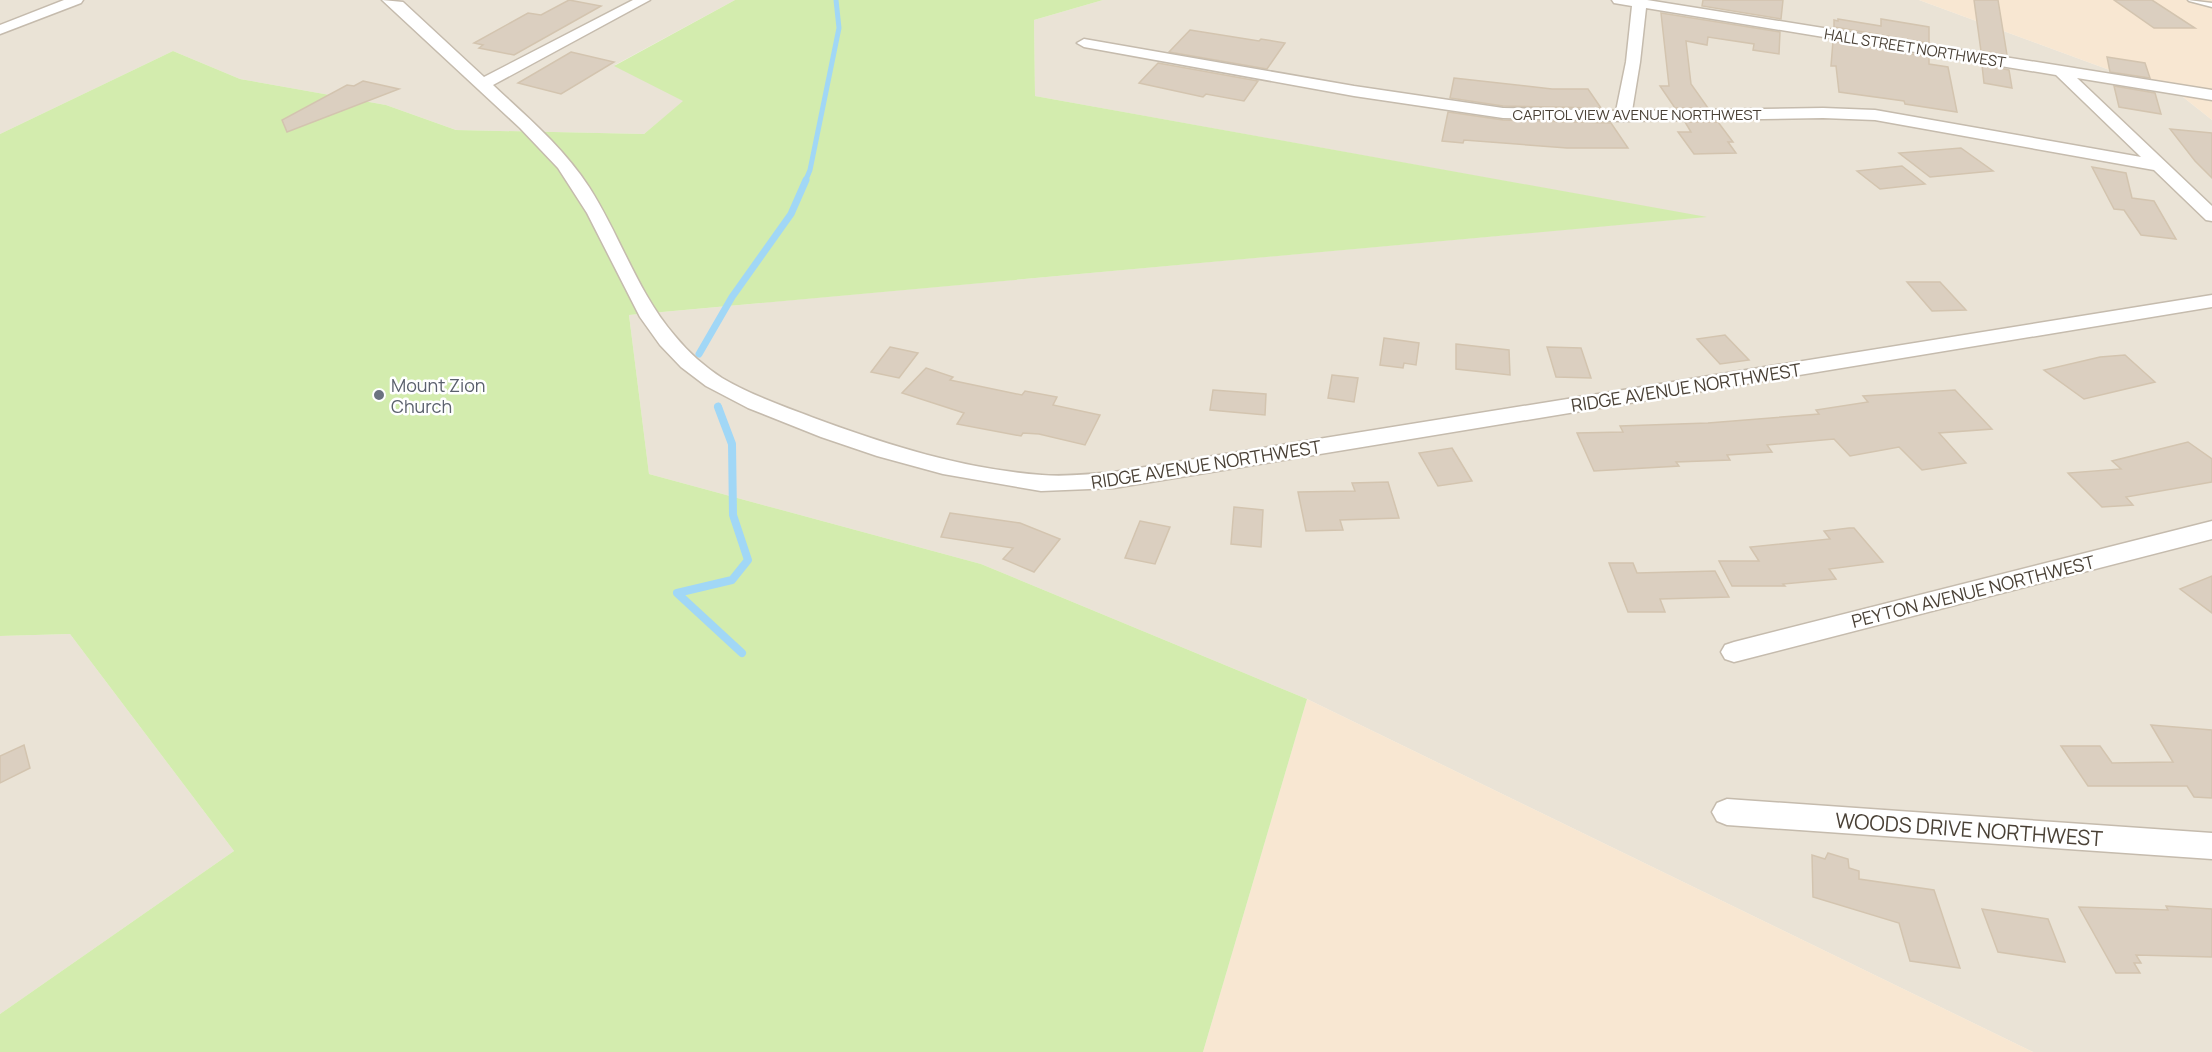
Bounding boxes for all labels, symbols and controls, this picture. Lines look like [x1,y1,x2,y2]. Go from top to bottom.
street label: HALL STREET NORTHWEST [1823,23,2007,73]
street label: CAPITOL VIEW AVENUE NORTHWEST [1513,104,1762,125]
street label: RIDGE AVENUE NORTHWEST [1569,357,1803,417]
place label: Mount Zion Church [391,373,486,418]
marker: Mount Zion Church [372,388,386,402]
street label: RIDGE AVENUE NORTHWEST [1089,434,1323,494]
street label: PEYTON AVENUE NORTHWEST [1849,549,2097,633]
street label: WOODS DRIVE NORTHWEST [1834,806,2104,852]

